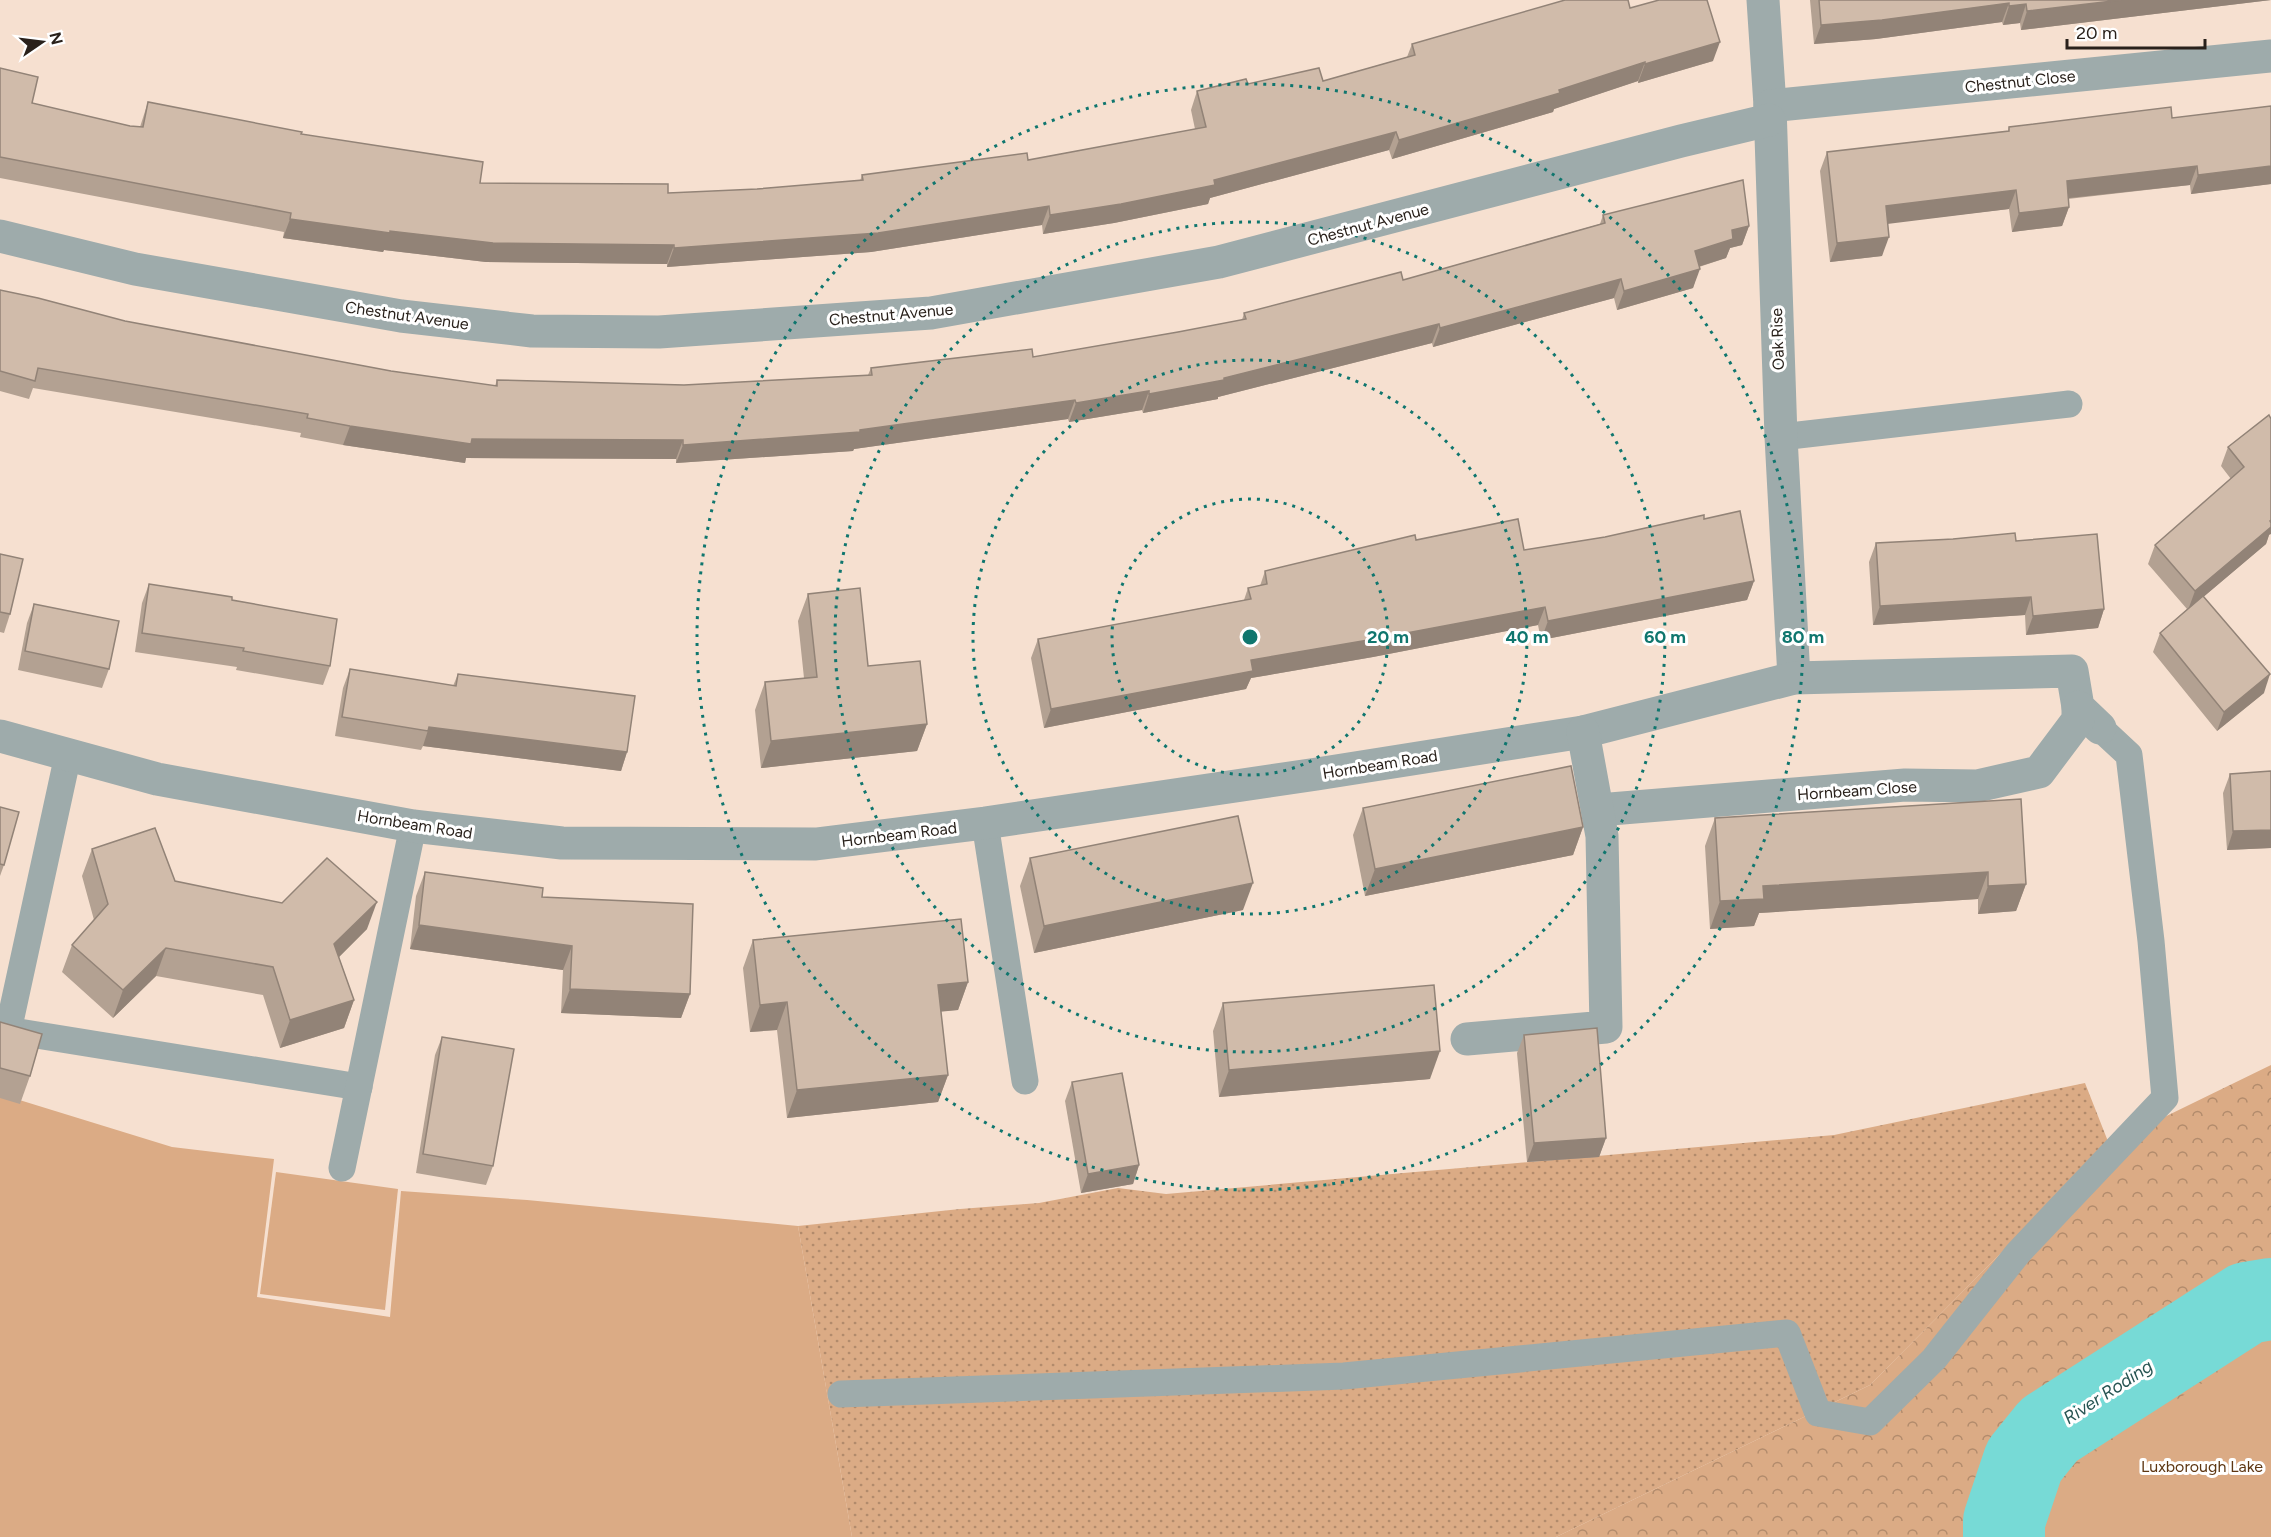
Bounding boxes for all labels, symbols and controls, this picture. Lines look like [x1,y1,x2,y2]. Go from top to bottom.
north arrow [12,12,72,72]
scale bar [2067,12,2205,50]
text: 20 m [2076,22,2117,44]
text: N [45,30,67,47]
street label: Chestnut Close [1964,66,2077,97]
street label: Chestnut Avenue [1305,199,1431,250]
street label: Chestnut Avenue [344,297,470,334]
street label: Chestnut Avenue [828,300,954,329]
street label: Oak Rise [1767,307,1788,370]
text: 20 m [1367,626,1409,648]
text: 40 m [1505,626,1549,648]
text: 60 m [1644,626,1686,648]
text: 80 m [1782,626,1824,648]
centre of rings [1240,627,1260,647]
street label: Hornbeam Road [1321,746,1439,783]
street label: Hornbeam Close [1797,777,1918,804]
street label: Hornbeam Road [356,806,474,843]
street label: Hornbeam Road [840,818,958,851]
water label: River Roding [2059,1355,2157,1429]
park label: Luxborough Lake [2141,1457,2263,1476]

